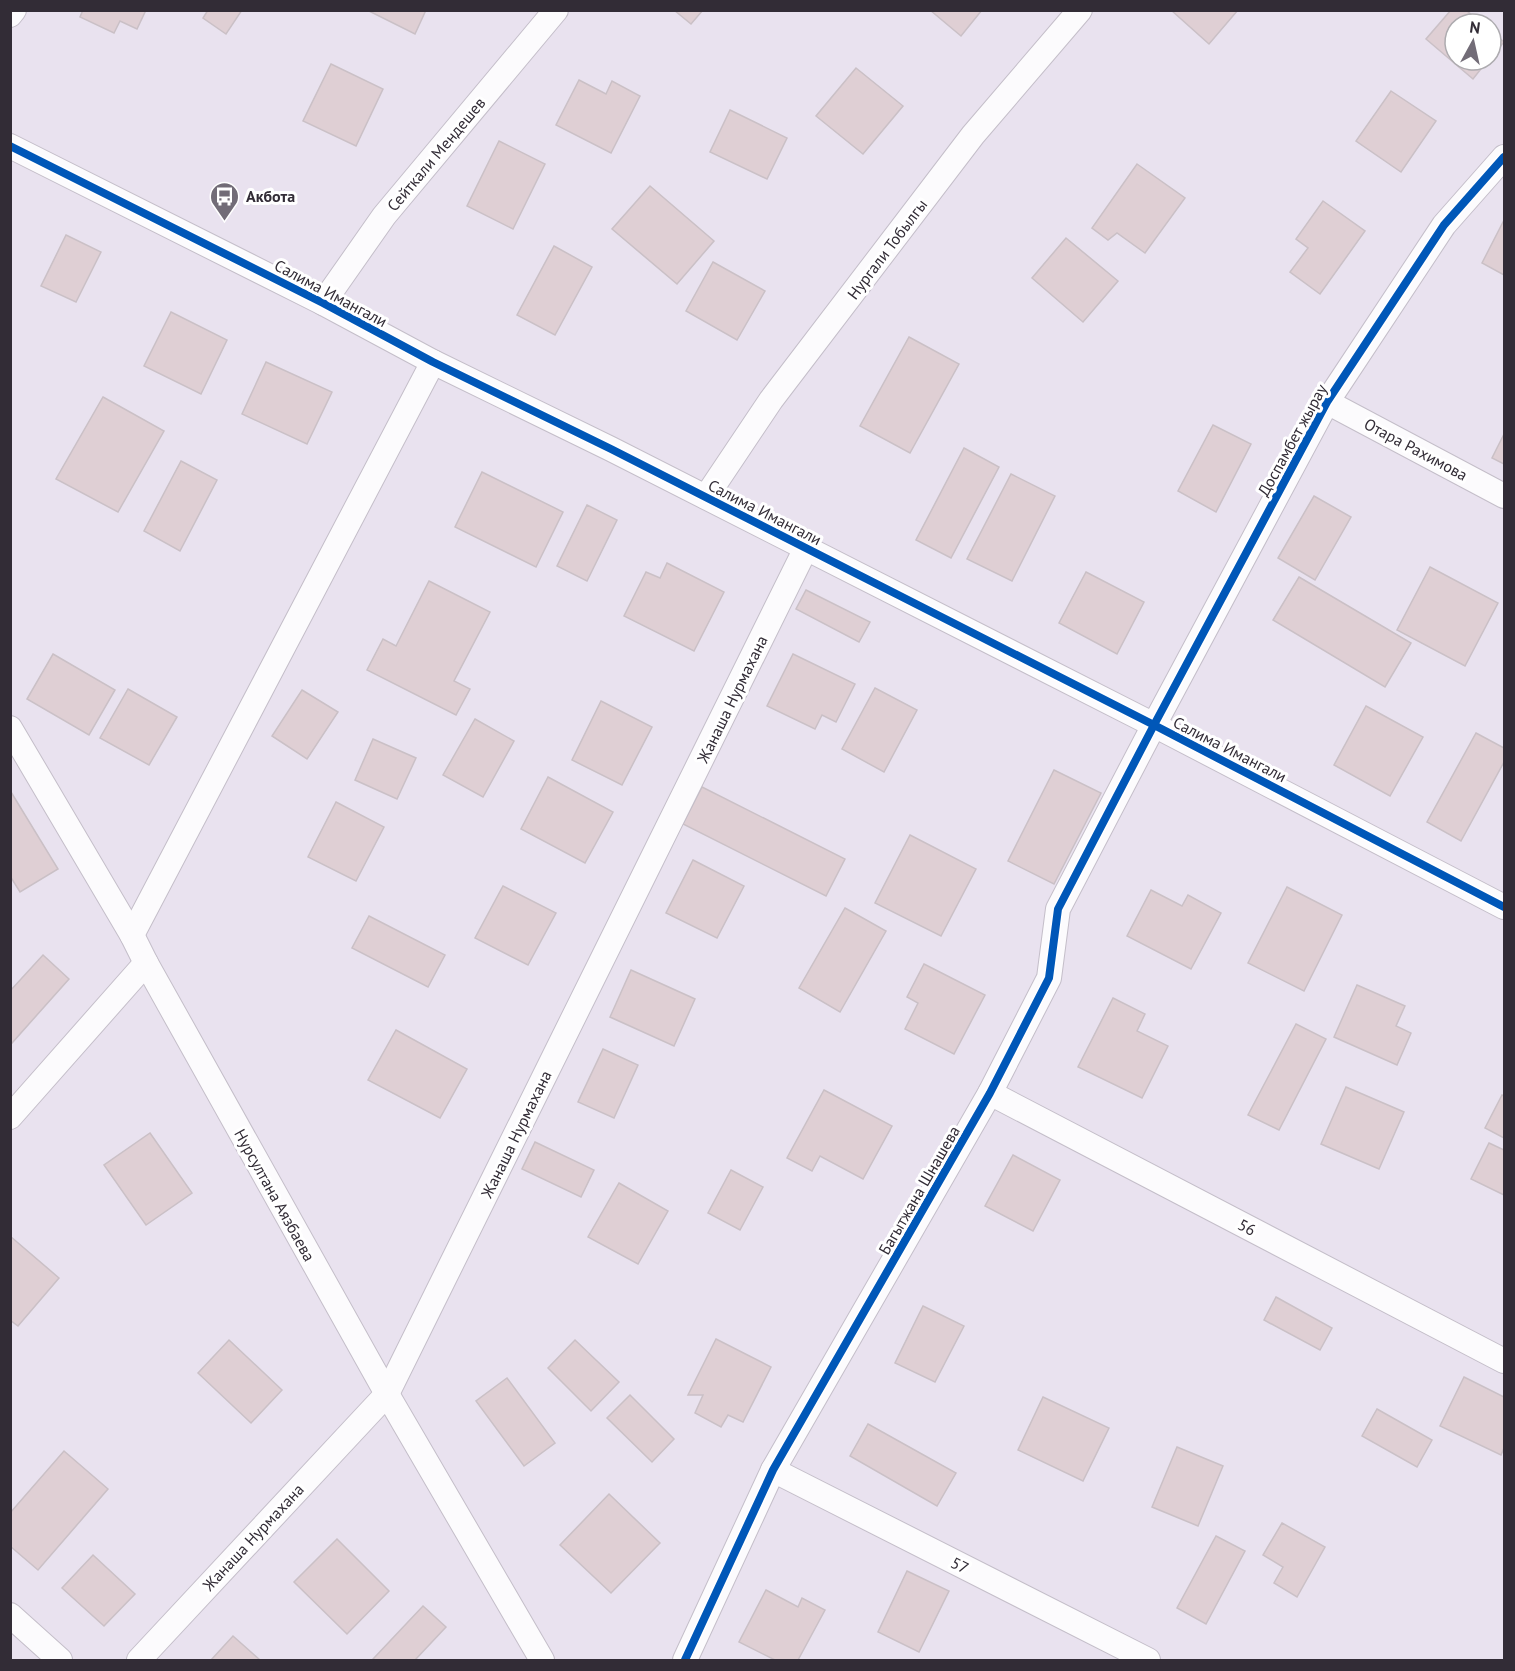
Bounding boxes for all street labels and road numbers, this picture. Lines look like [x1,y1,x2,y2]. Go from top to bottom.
street label: Сейткали Мендешев [383,93,489,215]
street label: Нургали Тобылгы [843,195,931,303]
street label: Салима Имангали [271,255,391,331]
street label: Доспамбет жырау [1253,380,1331,499]
street label: Отара Рахимова [1361,413,1471,485]
street label: Салима Имангали [705,475,825,549]
street label: Жанаша Нурмахана [692,632,772,767]
street label: Салима Имангали [1170,712,1290,786]
street label: Жанаша Нурмахана [476,1067,556,1202]
street label: Багытжана Шнашева [874,1122,964,1258]
street label: Нурсултана Аязбаева [230,1125,320,1265]
street label: 56 [1235,1214,1259,1240]
street label: Жанаша Нурмахана [198,1479,308,1595]
street label: 57 [948,1552,972,1578]

